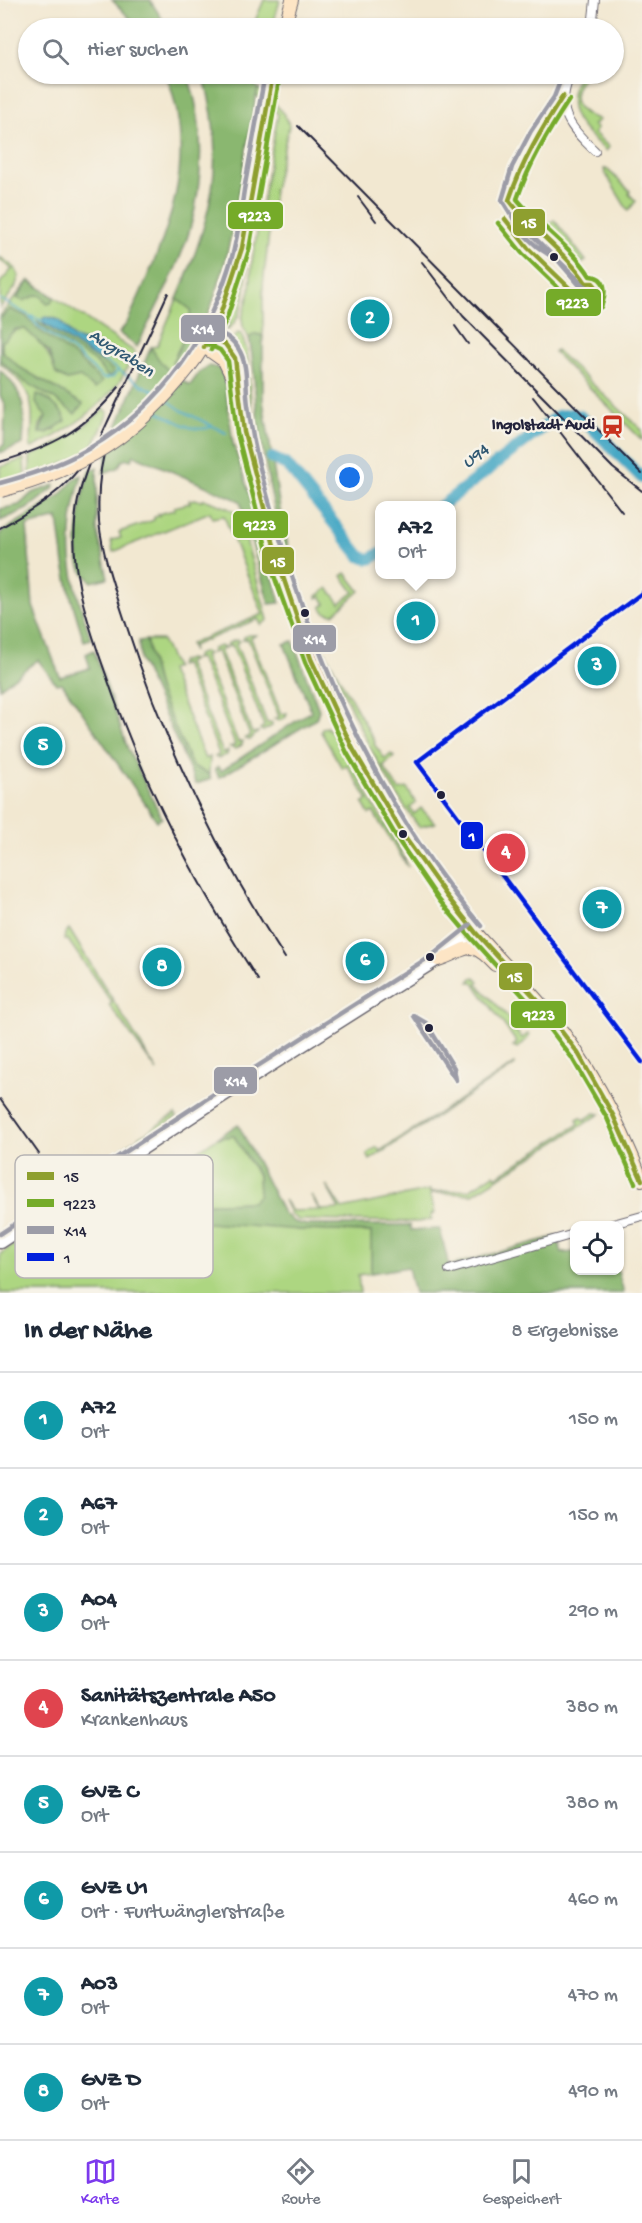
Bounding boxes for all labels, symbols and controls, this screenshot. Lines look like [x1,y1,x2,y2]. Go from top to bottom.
search box [18,18,624,84]
icon: search [39,35,72,68]
text: Hier suchen [87,38,188,64]
line badge: 9223 [227,201,284,230]
line badge: 15 [512,208,546,237]
text: 9223 [238,209,271,228]
text: 15 [521,216,537,235]
unlabelled marker [548,251,560,263]
line badge: 9223 [545,288,602,317]
pin: 2 [350,296,389,342]
text: 9223 [556,296,589,315]
line badge: X14 [180,314,226,343]
text: X14 [191,322,215,341]
water label: Augraben [85,325,158,383]
station icon: Ingolstadt Audi [600,413,626,439]
place label: Ingolstadt Audi [492,417,596,436]
water label: U94 [459,440,494,474]
your location [335,463,364,492]
popup [375,501,456,579]
line badge: 9223 [232,510,289,539]
text: A72 [398,516,433,542]
text: 9223 [243,518,276,537]
text: Ort [398,542,425,565]
line badge: 15 [261,546,295,575]
text: 15 [270,555,286,574]
pin: 1 [396,598,436,644]
unlabelled marker [299,607,311,619]
line badge: X14 [292,624,337,653]
text: X14 [303,632,327,651]
pin: 3 [578,644,616,688]
pin: 5 [24,724,63,768]
unlabelled marker [435,789,447,801]
line badge: 1 [460,821,484,850]
unlabelled marker [397,828,409,840]
text: 1 [468,829,475,848]
pin: 4 [486,830,526,876]
pin: 7 [582,886,622,932]
pin: 6 [346,938,385,984]
pin: 8 [142,944,182,990]
unlabelled marker [424,951,436,963]
line badge: 15 [498,962,533,991]
text: 15 [507,970,523,989]
line badge: 9223 [510,1000,567,1029]
text: 9223 [522,1008,555,1027]
unlabelled marker [423,1022,435,1034]
line badge: X14 [213,1066,258,1095]
text: X14 [224,1074,248,1093]
legend [15,1155,213,1278]
text: 15 [63,1170,79,1189]
text: 9223 [63,1197,96,1216]
map controls [570,1221,624,1275]
button: locate [570,1221,624,1275]
text: X14 [63,1224,87,1243]
text: 1 [63,1251,70,1270]
text: In der Nähe [24,1317,152,1348]
text: 8 Ergebnisse [512,1321,618,1344]
text: A72 [81,1396,116,1422]
text: 1 [39,1409,48,1432]
text: 150 m [569,1409,618,1432]
text: Ort [81,1422,108,1445]
text: A67 [81,1492,117,1518]
text: 2 [39,1505,48,1528]
text: 150 m [569,1505,618,1528]
text: Ort [81,1518,108,1541]
text: A04 [81,1588,117,1614]
text: 3 [38,1601,49,1624]
text: 290 m [568,1601,618,1624]
text: Ort [81,1614,108,1637]
text: Sanitätszentrale A50 [81,1684,276,1710]
text: 4 [39,1697,48,1720]
text: 380 m [566,1697,618,1720]
text: Krankenhaus [81,1710,187,1733]
text: GVZ C [81,1780,138,1806]
text: 5 [38,1793,49,1816]
text: 380 m [566,1793,618,1816]
text: Ort [81,1806,108,1829]
text: GVZ U1 [81,1876,148,1902]
text: 6 [38,1889,49,1912]
text: 460 m [568,1889,618,1912]
text: Ort · Furtwänglerstraße [81,1902,284,1925]
text: A03 [81,1972,118,1998]
text: 7 [38,1985,49,2008]
text: 470 m [568,1985,618,2008]
text: Ort [81,1998,108,2021]
text: GVZ D [81,2068,141,2094]
text: 8 [38,2081,49,2104]
text: 490 m [568,2081,618,2104]
text: Ort [81,2094,108,2117]
tab: Karte [81,2155,119,2210]
tab: Route [281,2155,320,2210]
tab: Gespeichert [483,2155,561,2210]

